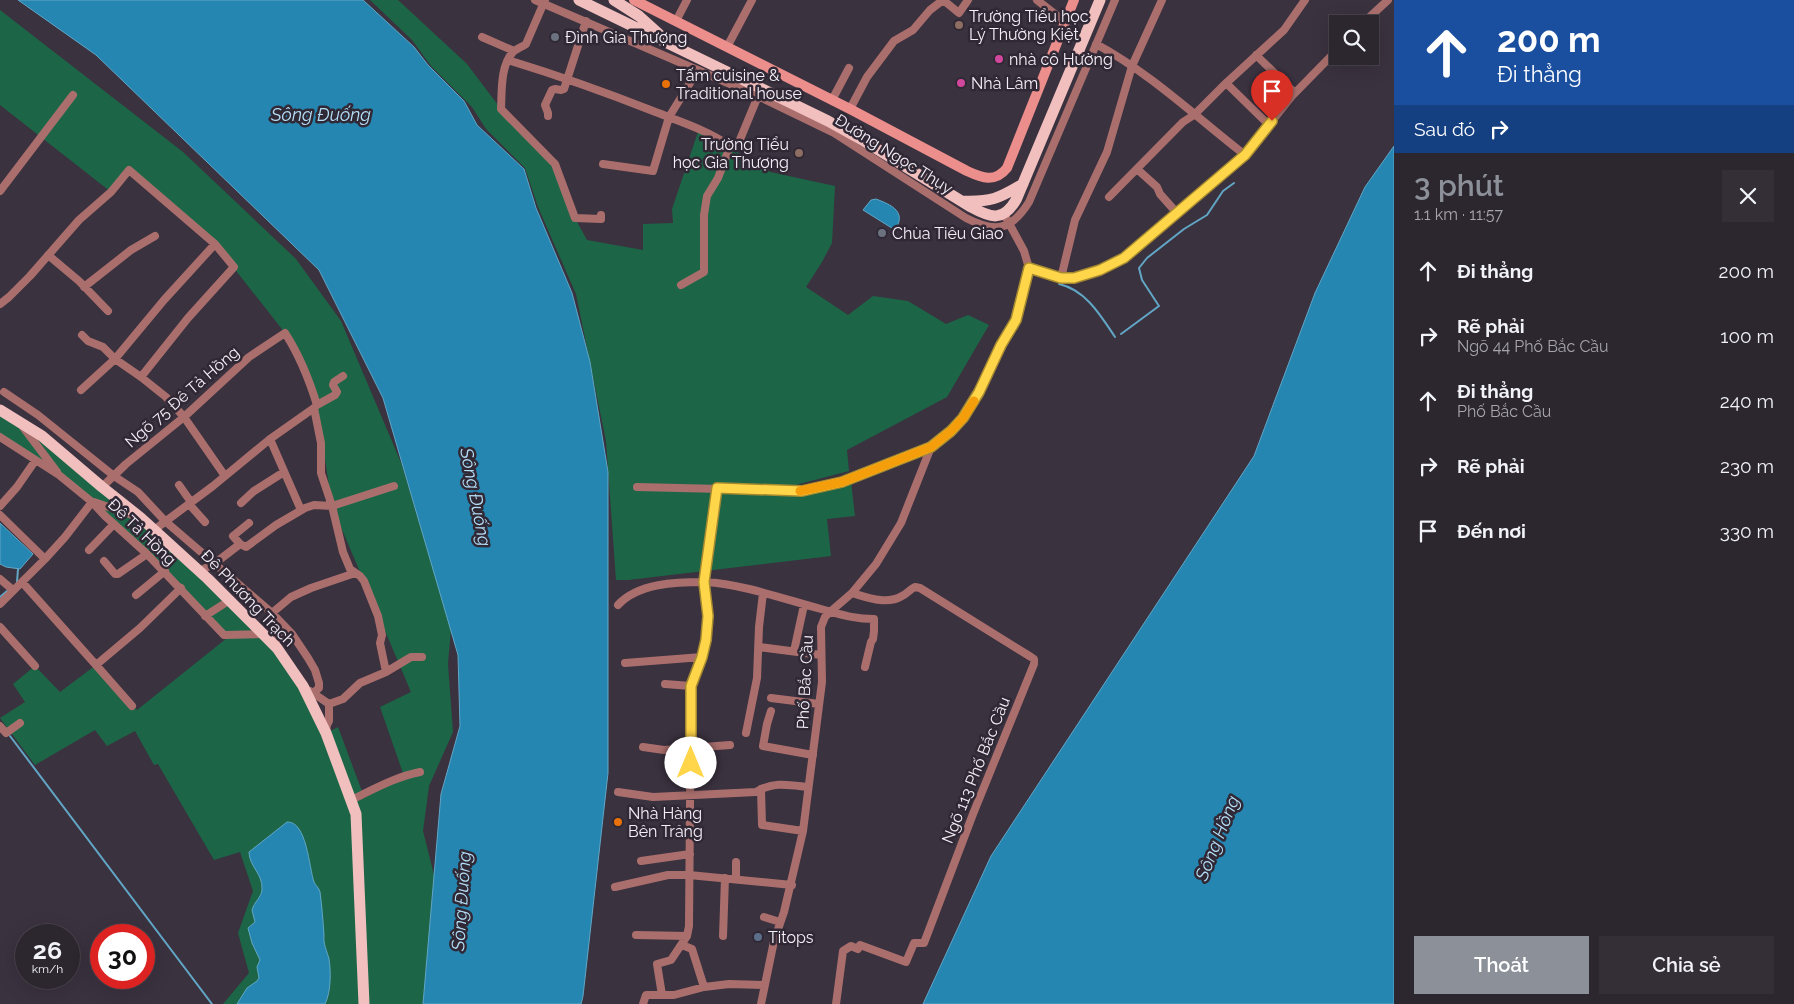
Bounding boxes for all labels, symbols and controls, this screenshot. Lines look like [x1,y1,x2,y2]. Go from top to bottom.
place label: Trường Tiểu học Lý Thường Kiệt [969,7,1089,44]
map controls [1329,15,1379,65]
button: search [1329,15,1379,65]
marker: Trường Tiểu học Lý Thường Kiệt [953,19,965,31]
text: 200 m [1497,19,1601,60]
icon: ahead [1414,20,1479,85]
place label: Đình Gia Thượng [565,28,687,47]
marker: Đình Gia Thượng [549,31,561,43]
place label: nhà cô Hường [1009,50,1113,69]
marker: nhà cô Hường [993,53,1005,65]
text: Đi thẳng [1497,61,1582,87]
place label: Tấm cuisine & Traditional house [676,66,802,103]
pin [1251,70,1293,121]
place label: Nhà Lâm [971,74,1038,93]
marker: Nhà Lâm [955,77,967,89]
icon: arrive [1258,77,1286,105]
marker: Tấm cuisine & Traditional house [660,78,672,90]
water label: Sông Đuống [270,104,371,125]
street label: Đường Ngọc Thụy [832,110,957,198]
icon: right [1485,115,1513,143]
text: Sau đó [1414,118,1475,140]
place label: Trường Tiểu học Gia Thượng [673,135,789,172]
marker: Trường Tiểu học Gia Thượng [793,147,805,159]
text: 3 phút [1414,168,1504,203]
button: close [1722,170,1774,222]
text: 1.1 km · 11:57 [1414,205,1503,224]
place label: Chùa Tiêu Giao [892,224,1004,243]
marker: Chùa Tiêu Giao [876,227,888,239]
icon: ahead [1414,257,1442,285]
text: Đi thẳng [1457,260,1533,282]
text: 200 m [1719,260,1774,282]
text: Rẽ phải [1457,315,1525,337]
icon: right [1414,322,1442,350]
text: 100 m [1720,325,1774,347]
text: Ngõ 44 Phố Bắc Cầu [1457,337,1609,356]
street label: Ngõ 75 Đê Tả Hồng [121,342,243,452]
text: Đi thẳng [1457,380,1533,402]
icon: ahead [1414,387,1442,415]
text: 240 m [1720,390,1774,412]
text: Phố Bắc Cầu [1457,402,1551,421]
water label: Sông Đuống [456,445,496,548]
icon: right [1414,452,1442,480]
text: Rẽ phải [1457,455,1525,477]
text: 230 m [1720,455,1774,477]
street label: Đê Tả Hồng [104,495,180,569]
icon: arrive [1414,517,1442,545]
text: Đến nơi [1457,520,1526,542]
text: 330 m [1720,520,1774,542]
street label: Đê Phương Trạch [197,546,299,650]
street label: Phố Bắc Cầu [793,634,817,730]
street label: Ngõ 113 Phố Bắc Cầu [938,694,1014,846]
position arrow [664,736,716,788]
water label: Sông Hồng [1190,792,1244,885]
place label: Nhà Hàng Bên Trăng [628,804,703,841]
marker: Nhà Hàng Bên Trăng [612,816,624,828]
water label: Sông Đuống [447,850,475,953]
speed limit sign: 30 [90,924,155,989]
place label: Titops [768,928,814,947]
marker: Titops [752,931,764,943]
text: 26 [33,935,62,965]
button: Thoát [1414,936,1589,994]
button: Chia sẻ [1599,936,1774,994]
text: km/h [32,962,63,976]

